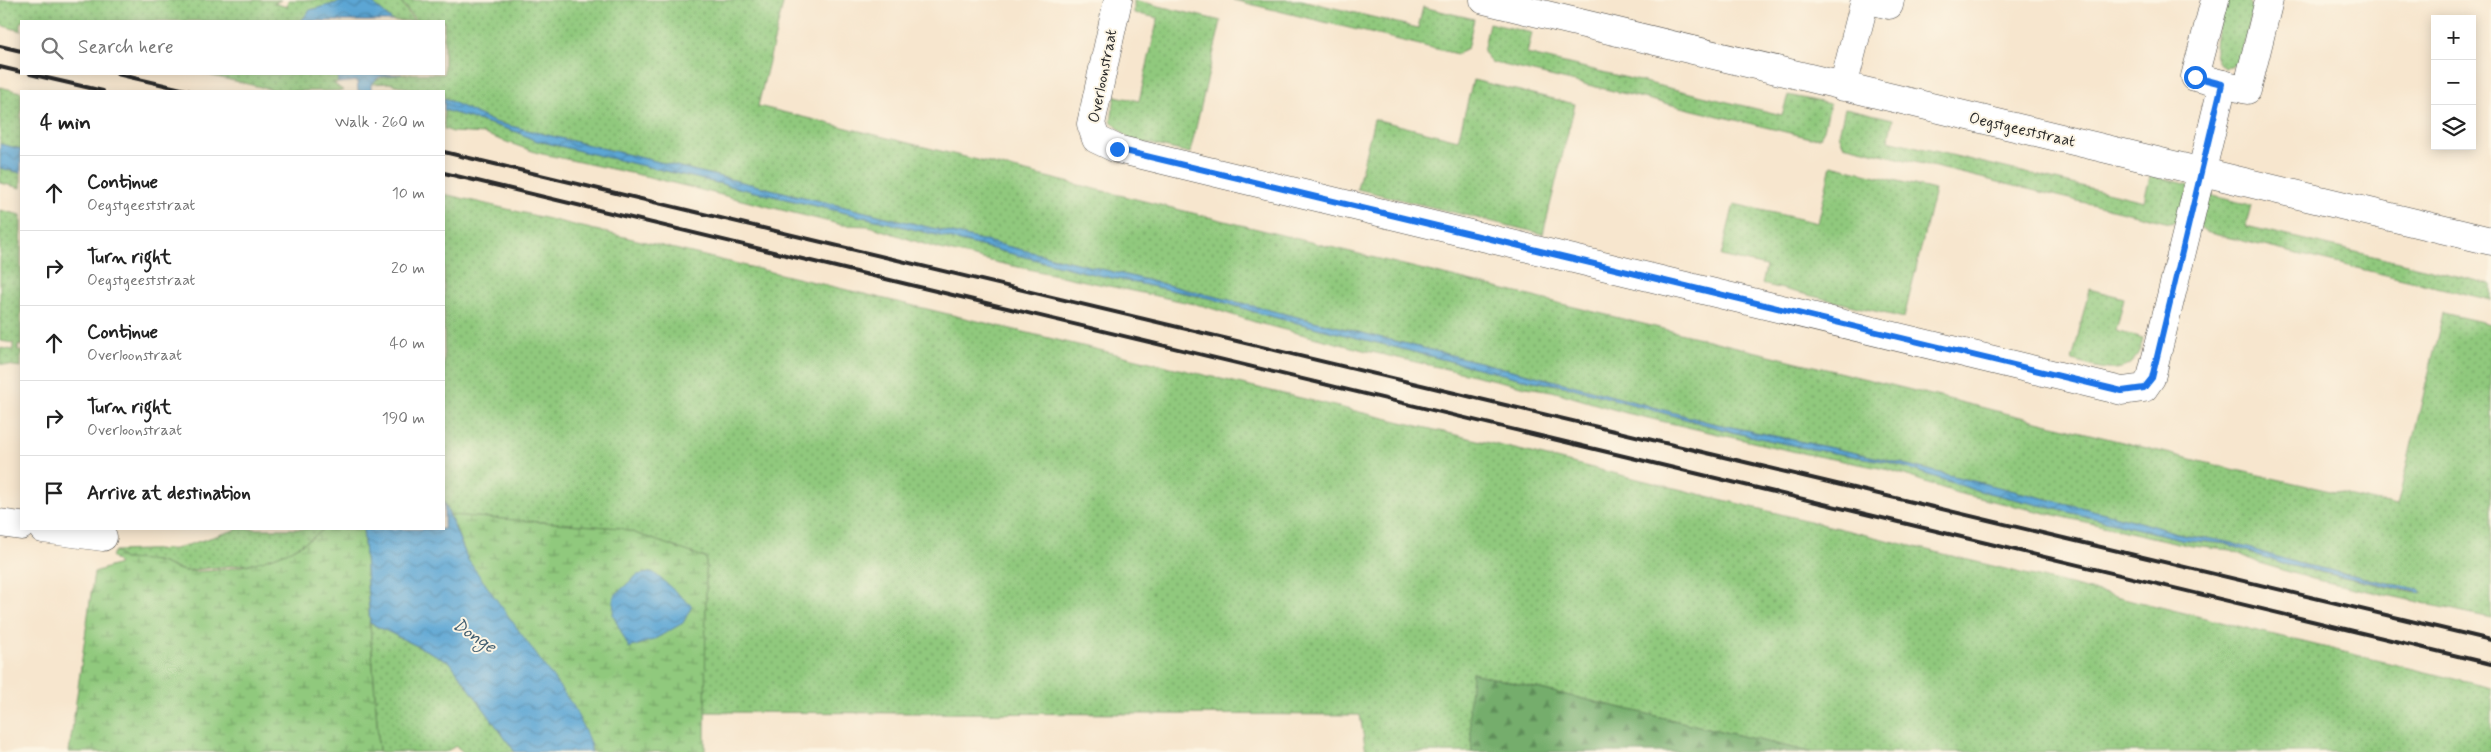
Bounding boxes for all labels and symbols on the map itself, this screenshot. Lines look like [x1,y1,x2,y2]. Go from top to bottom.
street label: Overloonstraat [1084,27,1122,125]
route start [2184,66,2207,89]
street label: Oegstgeeststraat [1967,108,2077,152]
route end [1106,138,1129,161]
water label: Donge [447,613,501,661]

